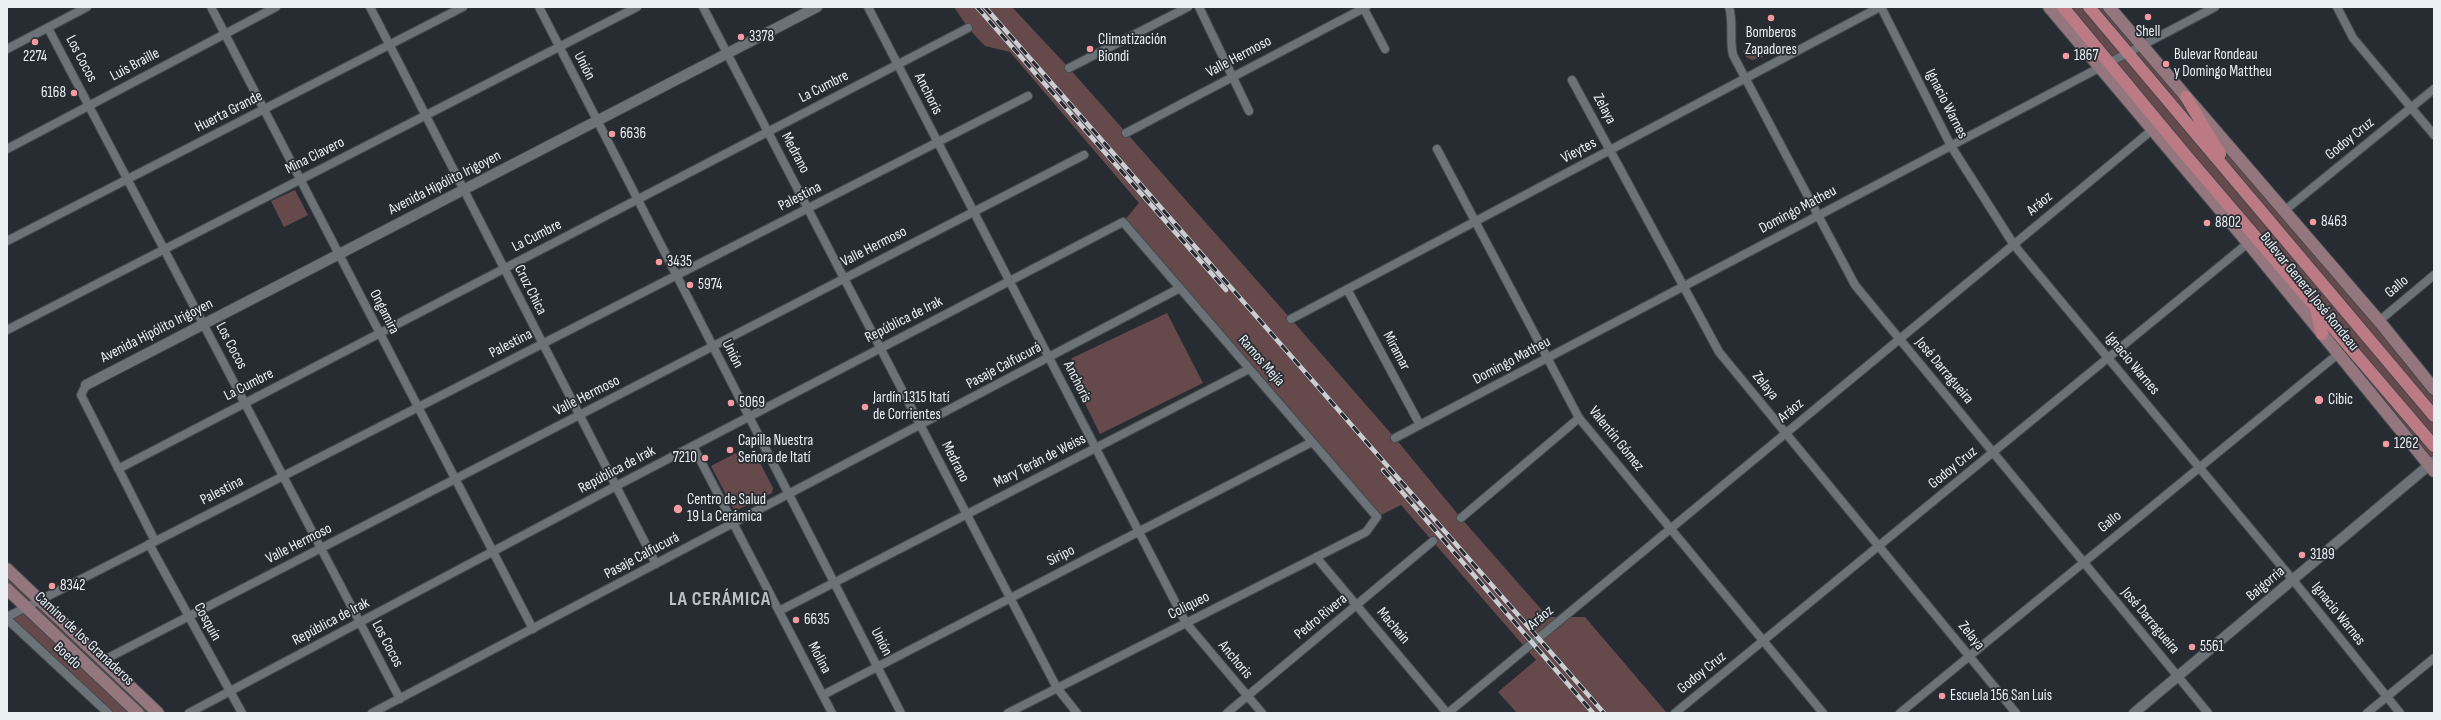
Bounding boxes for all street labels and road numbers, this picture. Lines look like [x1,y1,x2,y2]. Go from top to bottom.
street label: Valle Hermoso [1203,32,1275,82]
street label: Los Cocos [61,33,101,85]
street label: Luis Braille [107,45,163,85]
street label: Unión [569,49,599,83]
street label: Ignacio Warnes [1921,66,1971,142]
street label: La Cumbre [796,67,852,107]
street label: Anchoris [910,70,946,118]
street label: Huerta Grande [192,87,266,137]
street label: Zelaya [1589,91,1619,127]
street label: Godoy Cruz [2322,114,2378,164]
street label: Medrano [777,129,813,177]
street label: Mina Clavero [282,133,348,179]
street label: Vieytes [1558,134,1600,168]
street label: Avenida Hipólito Irigoyen [386,147,504,219]
street label: Palestina [776,179,824,215]
street label: Domingo Matheu [1756,182,1840,238]
street label: Aráoz [2023,188,2057,220]
street label: La Cumbre [509,216,565,256]
street label: Valle Hermoso [838,223,910,271]
street label: Bulevar General José Rondeau [2256,229,2362,355]
street label: Cruz Chica [510,262,550,318]
street label: Gallo [2382,272,2412,302]
street label: Ongamira [365,287,403,337]
street label: República de Irak [862,293,946,347]
street label: Avenida Hipólito Irigoyen [98,295,216,367]
street label: Los Cocos [211,320,251,372]
street label: Palestina [487,326,535,362]
street label: Miramar [1378,329,1414,373]
street label: Ignacio Warnes [2101,329,2163,399]
street label: Ramos Mejía [1234,332,1288,390]
street label: Domingo Matheu [1470,333,1554,389]
street label: José Darragueira [1911,334,1977,408]
street label: Unión [717,337,747,371]
street label: Pasaje Calfucurá [963,339,1045,393]
street label: Anchoris [1059,358,1095,406]
street label: La Cumbre [221,365,277,405]
street label: Zelaya [1748,368,1782,404]
street label: Valle Hermoso [551,372,623,420]
street label: Aráoz [1774,395,1808,427]
street label: Valentín Gómez [1584,403,1648,475]
street label: Mary Terán de Weiss [991,430,1089,492]
street label: Medrano [937,438,973,486]
street label: República de Irak [575,442,659,498]
street label: Godoy Cruz [1925,443,1981,493]
street label: Palestina [198,473,246,509]
street label: Gallo [2095,507,2125,537]
street label: Valle Hermoso [263,520,335,568]
street label: Pasaje Calfucurá [601,529,683,583]
street label: Siripo [1044,541,1078,571]
street label: Baigorria [2243,563,2289,605]
street label: Ignacio Warnes [2307,579,2369,649]
street label: José Darragueira [2117,584,2183,658]
street label: Camino de los Granaderos [31,588,137,690]
street label: Coliqueo [1165,588,1213,624]
street label: Pedro Rivera [1291,590,1351,644]
street label: República de Irak [289,594,373,650]
street label: Cosquín [189,600,225,644]
street label: Aráoz [1524,602,1558,634]
street label: Machain [1373,604,1413,648]
street label: Los Cocos [367,618,407,670]
street label: Zelaya [1954,618,1988,654]
street label: Unión [866,625,896,659]
street label: Anchoris [1214,637,1256,683]
street label: Boedo [49,639,85,673]
street label: Molina [803,639,835,677]
street label: Godoy Cruz [1674,648,1730,698]

